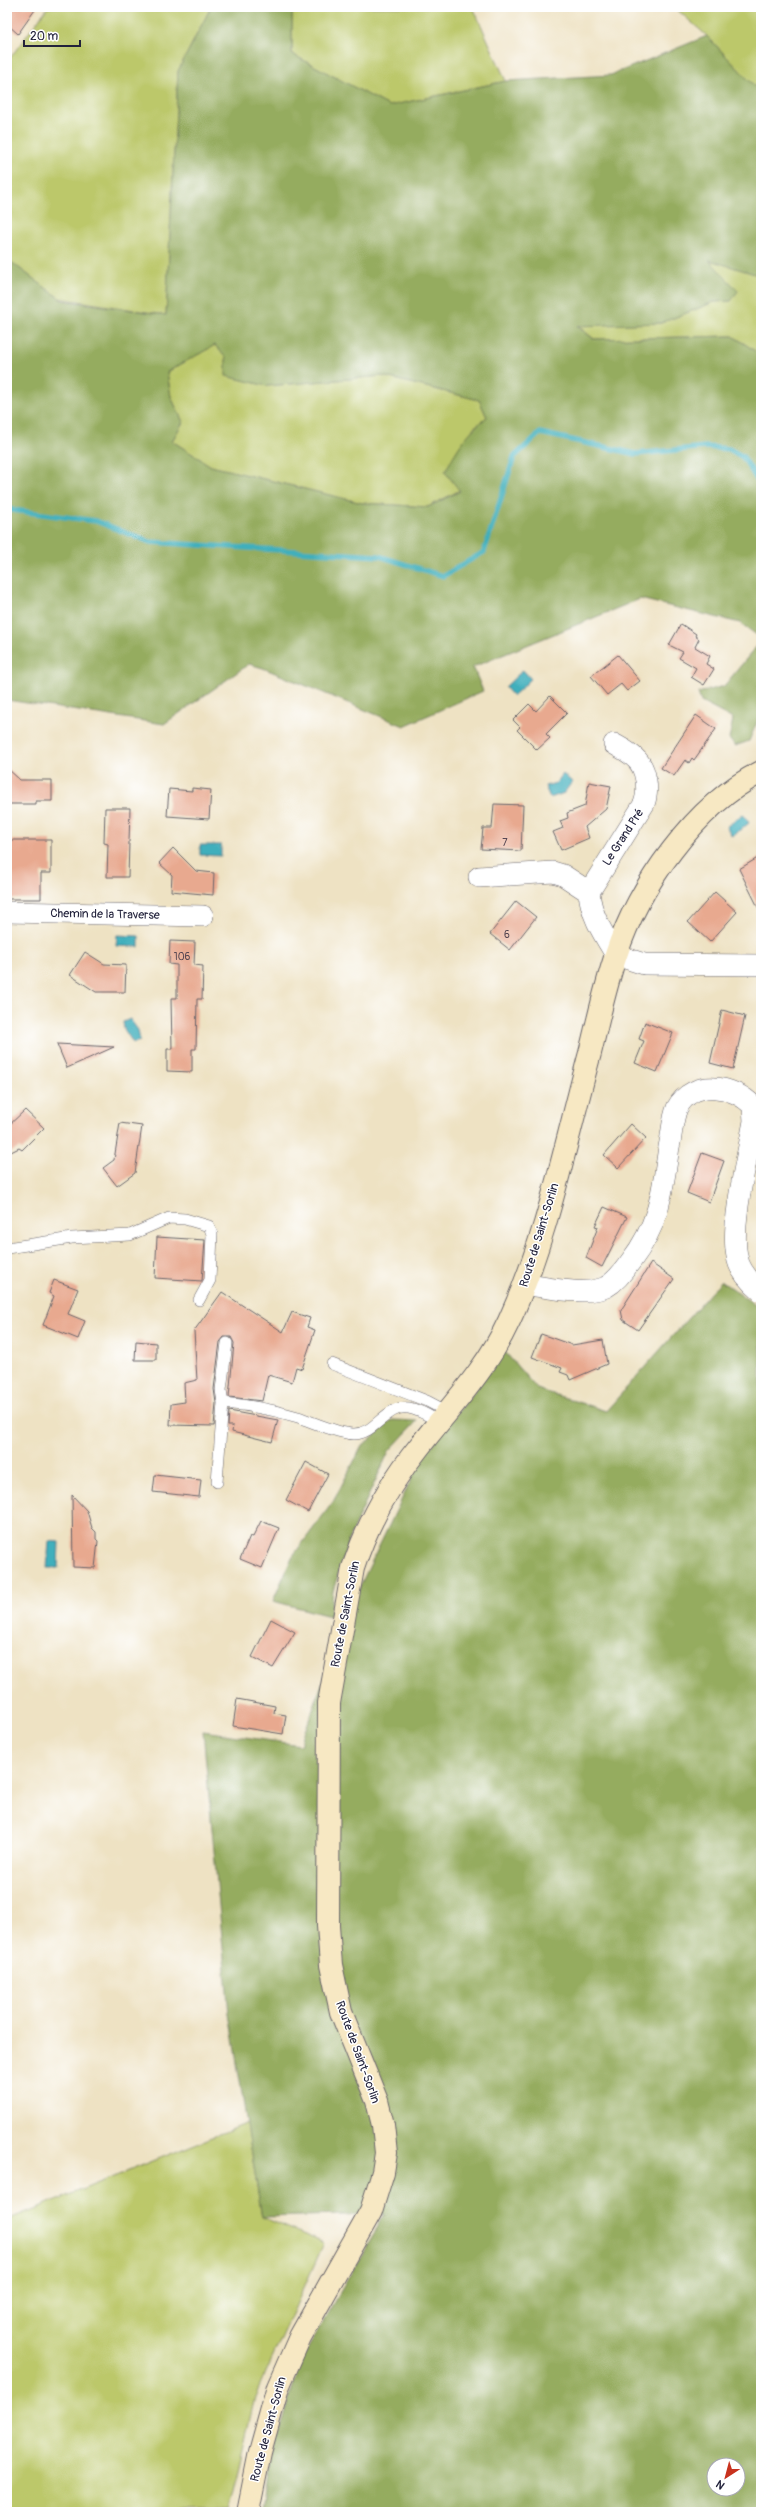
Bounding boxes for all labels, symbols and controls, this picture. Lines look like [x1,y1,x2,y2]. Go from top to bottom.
scale bar [24,22,80,48]
text: 20 m [30,29,59,44]
street label: Le Grand Pré [599,806,647,869]
house number: 7 [502,837,508,849]
street label: Chemin de la Traverse [50,906,160,923]
house number: 6 [504,929,510,941]
house number: 106 [174,951,190,963]
street label: Route de Saint-Sorlin [517,1181,562,1289]
street label: Route de Saint-Sorlin [328,1559,363,1668]
street label: Route de Saint-Sorlin [332,1999,383,2106]
street label: Route de Saint-Sorlin [247,2375,290,2483]
north arrow [706,2457,746,2497]
text: N [713,2477,727,2492]

